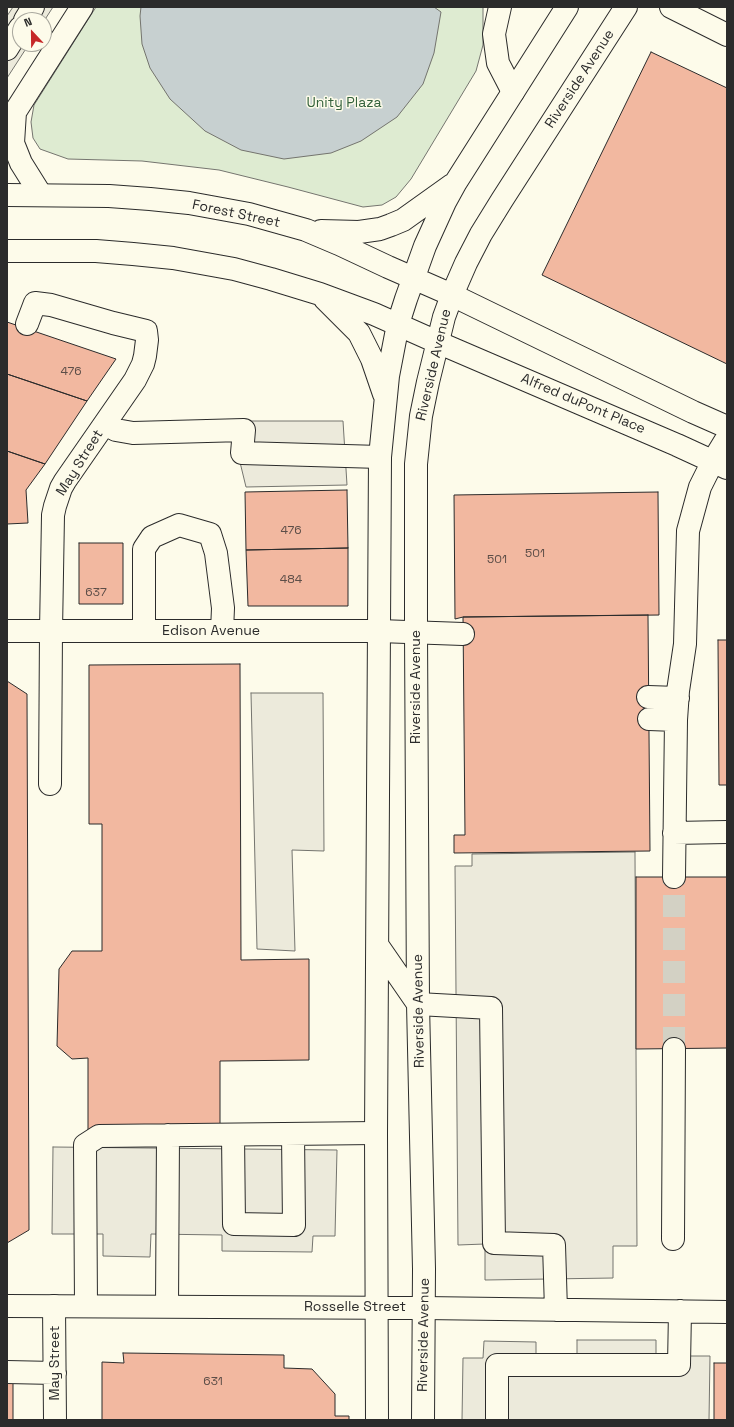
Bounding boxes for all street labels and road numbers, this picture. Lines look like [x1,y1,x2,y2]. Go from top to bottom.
street label: Riverside Avenue [542,27,618,131]
street label: Forest Street [190,196,282,232]
street label: Riverside Avenue [413,308,455,422]
street label: Alfred duPont Place [518,370,648,438]
street label: May Street [53,427,107,499]
street label: Edison Avenue [162,623,260,639]
street label: Riverside Avenue [408,630,424,744]
street label: Riverside Avenue [410,954,428,1068]
street label: Riverside Avenue [415,1278,433,1392]
street label: Rosselle Street [304,1299,406,1315]
street label: May Street [47,1326,63,1400]

